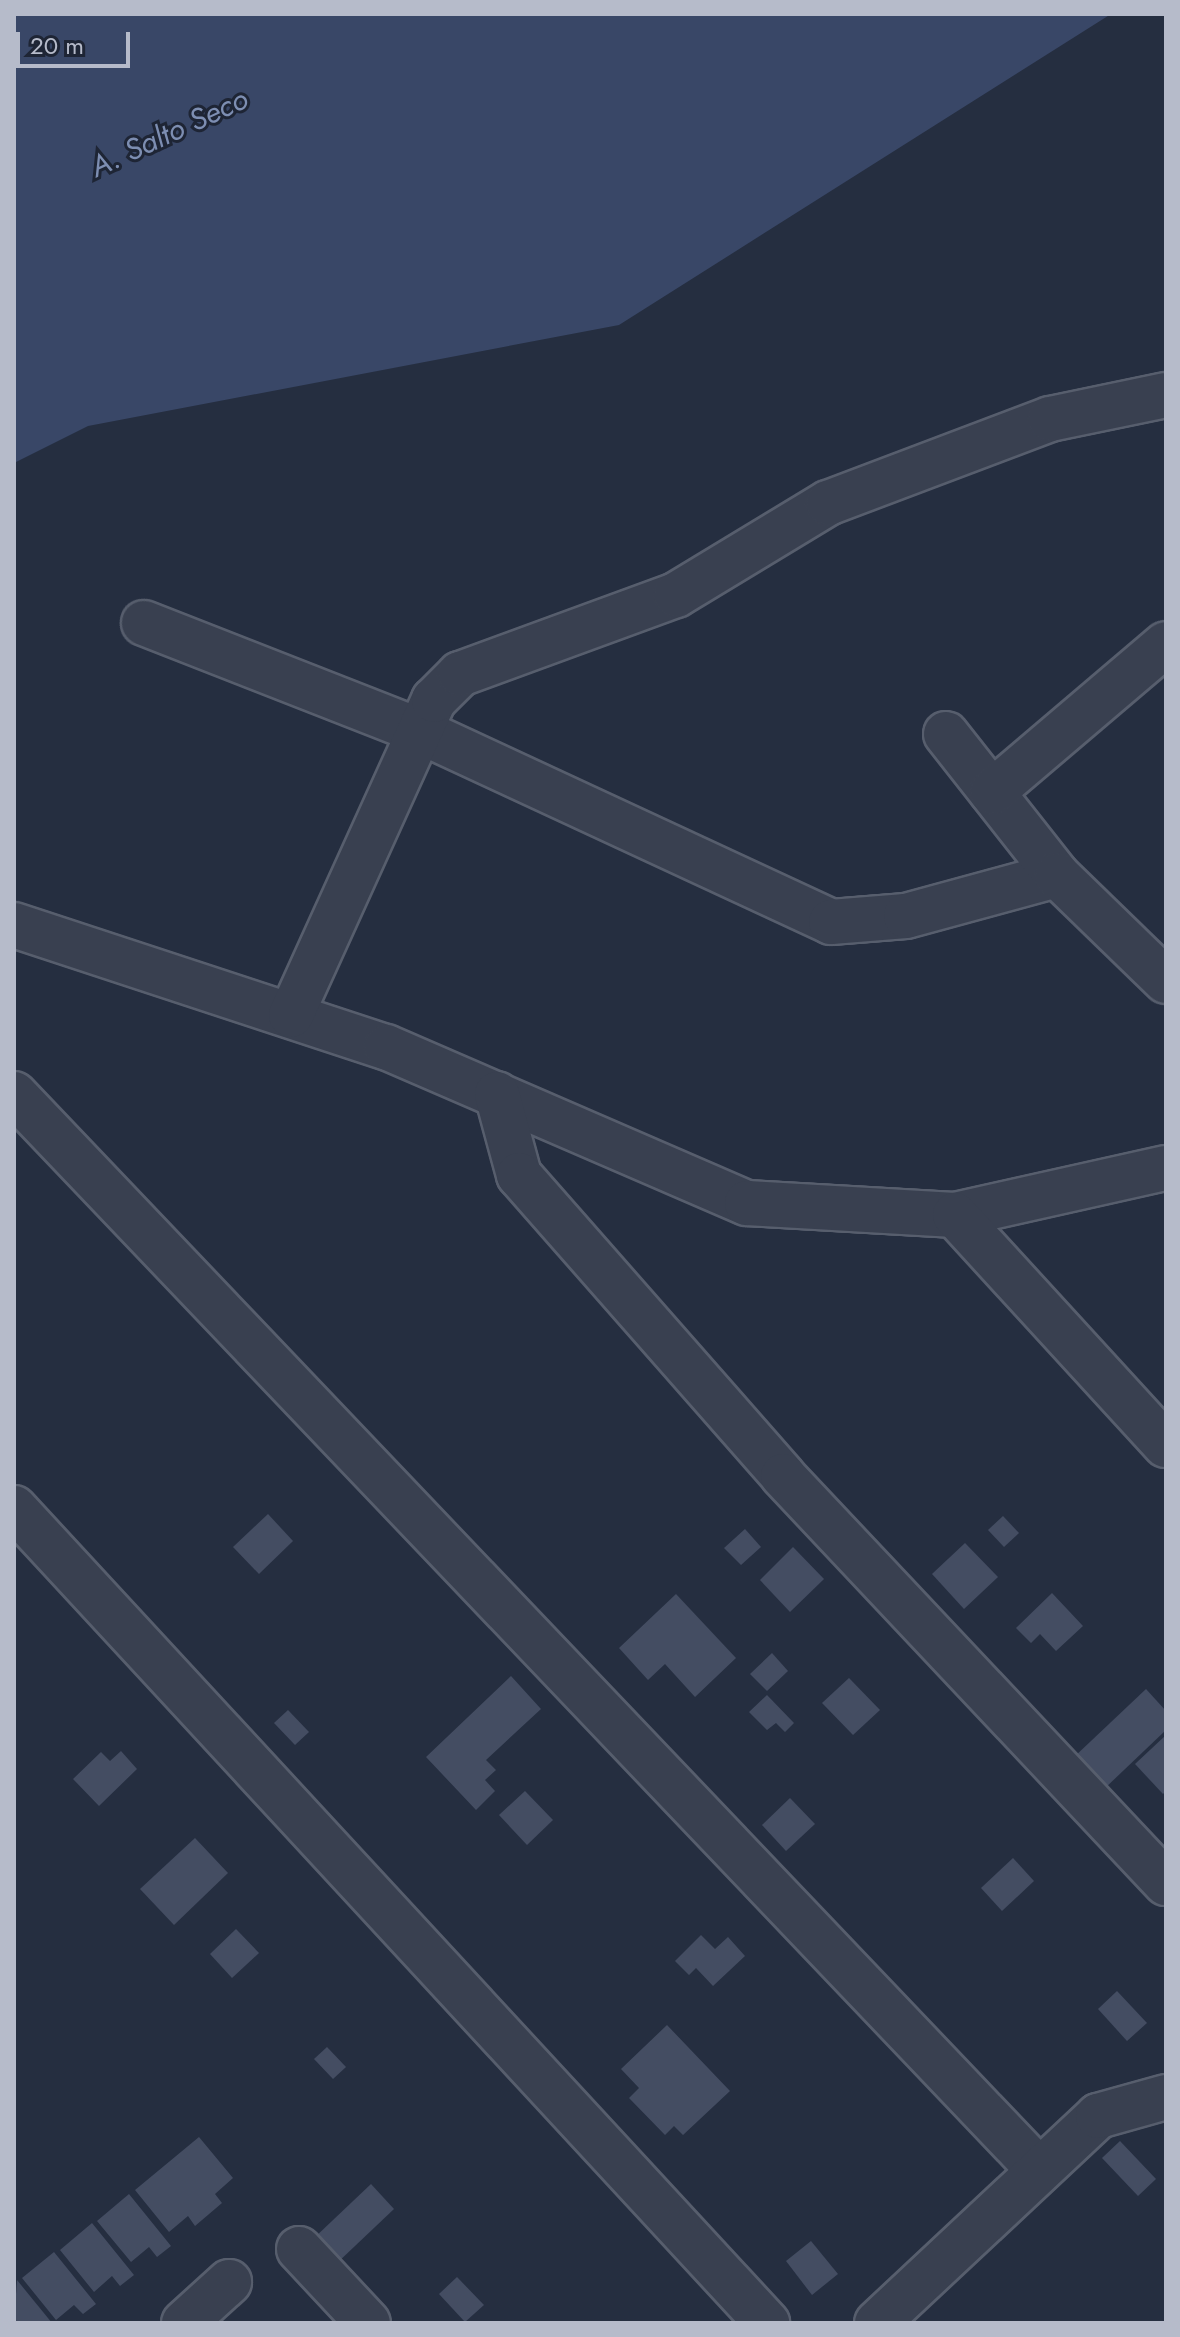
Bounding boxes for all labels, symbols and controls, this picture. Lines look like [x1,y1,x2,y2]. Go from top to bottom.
scale bar [20,16,134,66]
text: 20 m [30,28,84,63]
water label: A. Salto Seco [84,81,254,185]

